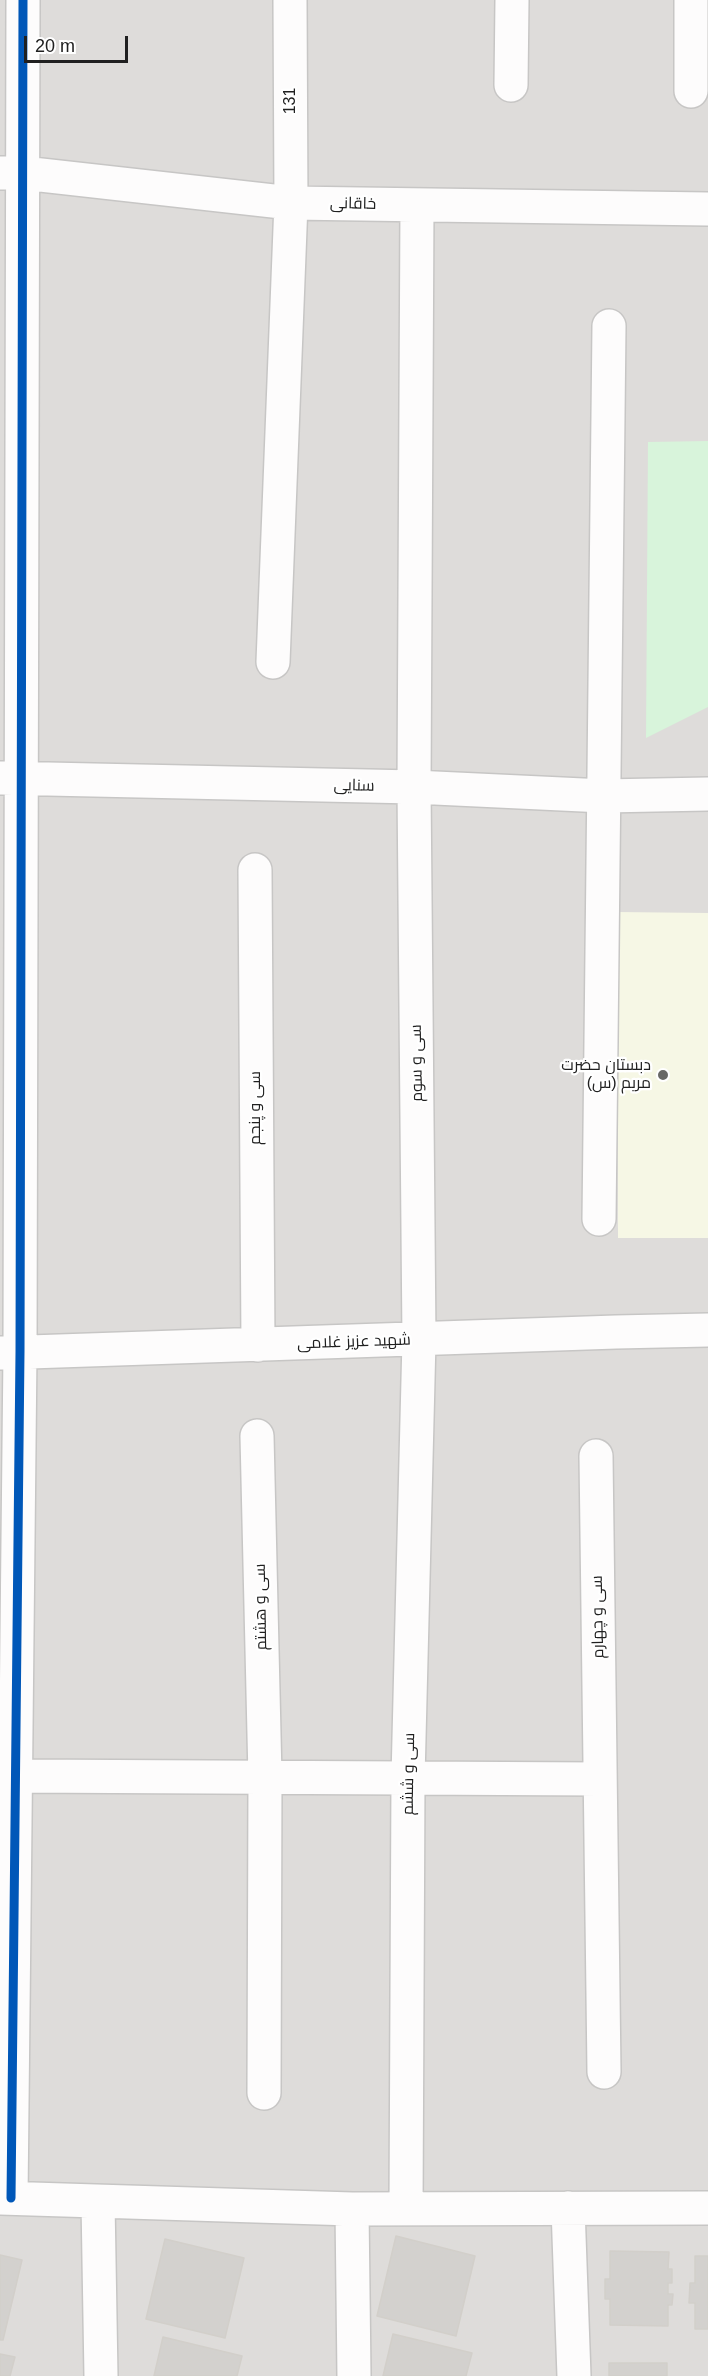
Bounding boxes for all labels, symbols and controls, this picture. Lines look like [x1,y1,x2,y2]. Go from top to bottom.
scale bar [27,24,130,62]
text: 20 m [35,36,75,56]
street label: 131 [281,88,301,114]
street label: خاقانی [330,194,376,214]
street label: سنایی [333,776,375,796]
street label: سی و سوم [407,1024,427,1102]
place label: دبستان حضرت مریم (س) [561,1056,651,1094]
marker: دبستان حضرت مریم (س) [656,1068,670,1082]
street label: سی و پنجم [246,1071,266,1145]
street label: شهید عزیز غلامی [297,1330,411,1354]
street label: سی و هشتم [251,1563,271,1651]
street label: سی و چهارم [588,1575,608,1659]
street label: سی و ششم [399,1733,419,1815]

